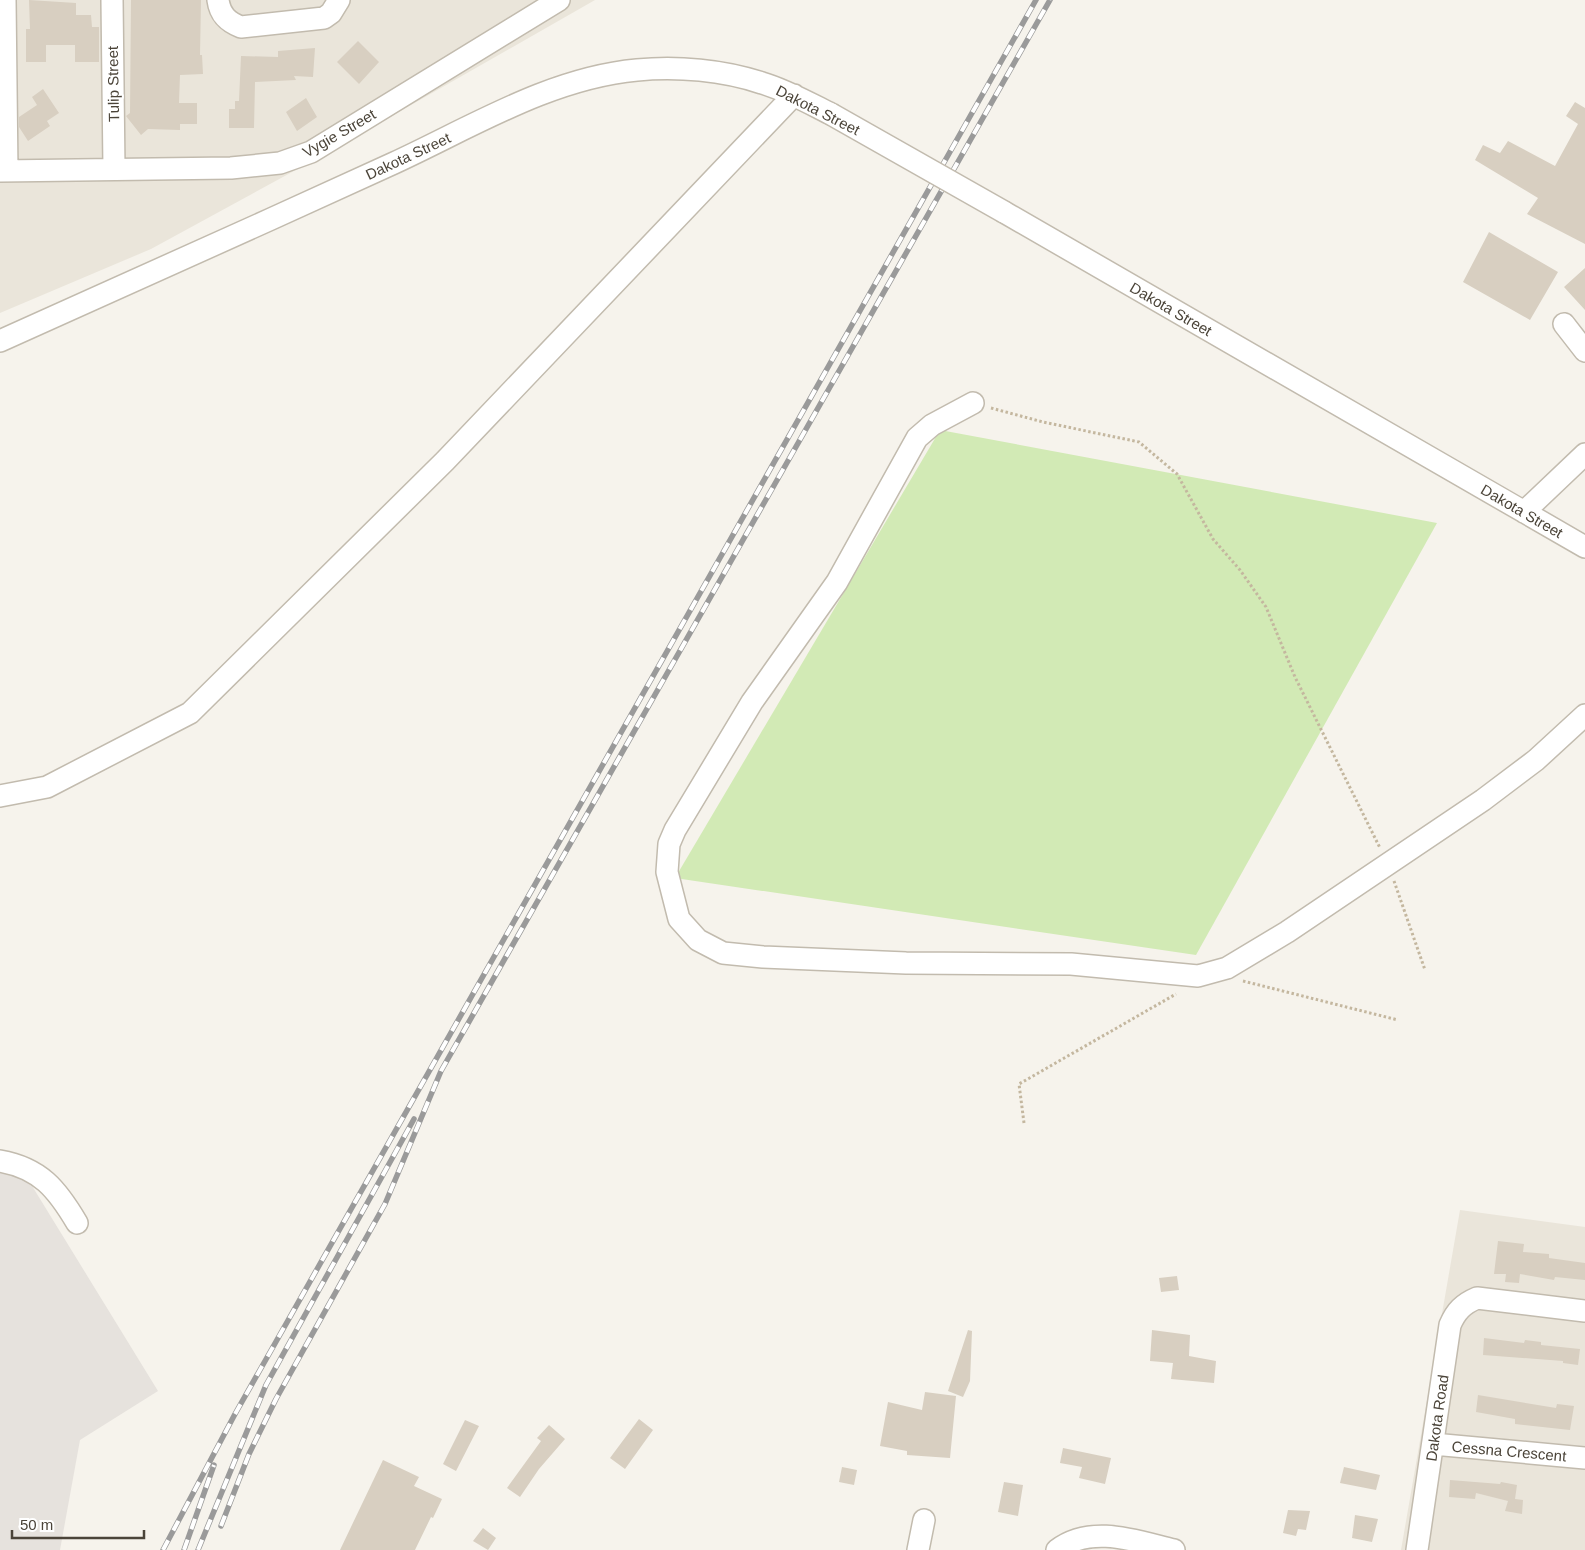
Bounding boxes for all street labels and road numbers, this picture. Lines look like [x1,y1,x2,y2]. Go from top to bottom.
street label: Tulip Street [104,45,122,122]
street label: Dakota Street [773,82,863,139]
street label: Vygie Street [300,105,379,161]
street label: Dakota Street [363,129,454,183]
street label: Dakota Street [1127,279,1216,340]
street label: Dakota Street [1478,481,1567,542]
street label: Dakota Road [1422,1373,1452,1463]
street label: Cessna Crescent [1451,1438,1568,1465]

